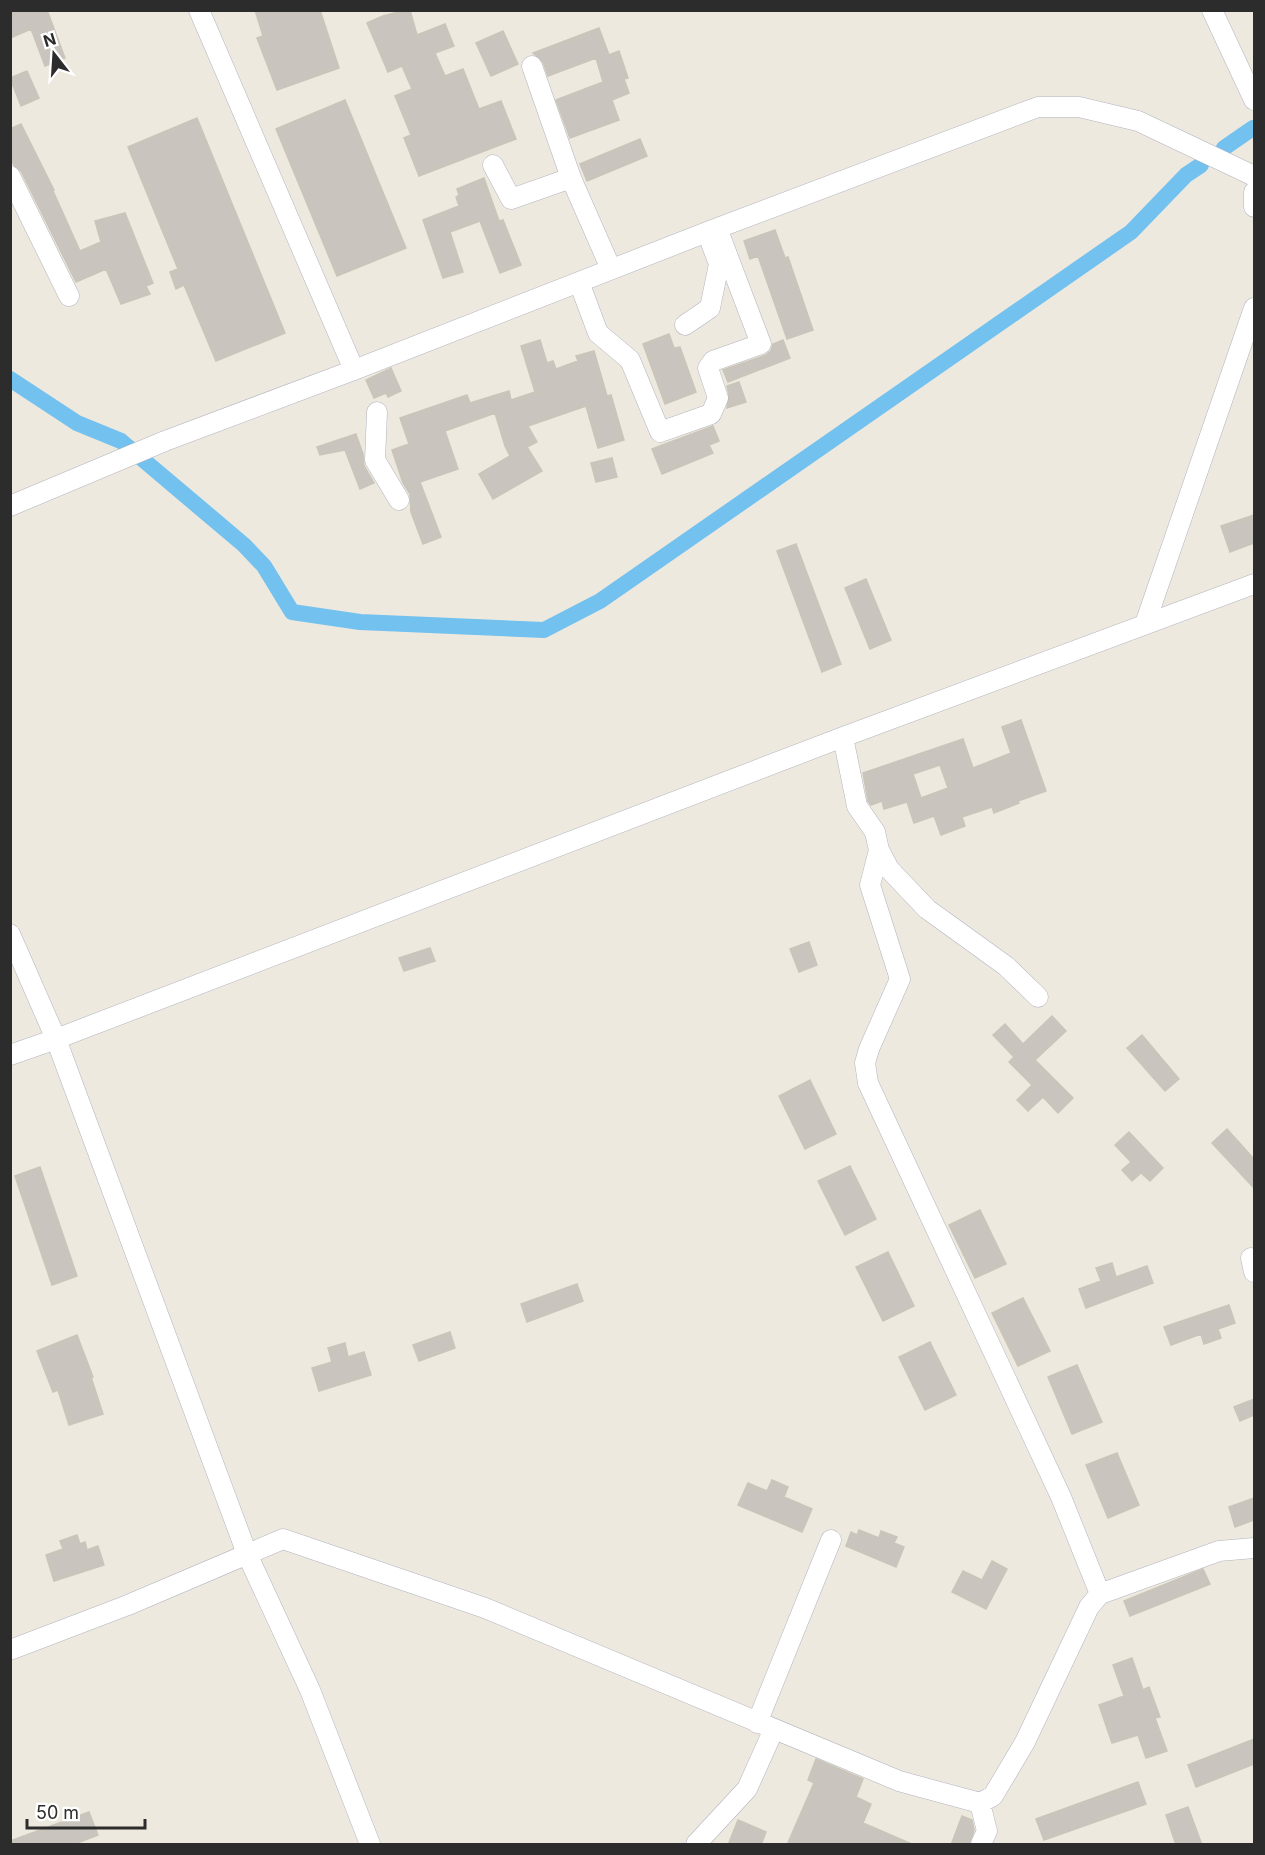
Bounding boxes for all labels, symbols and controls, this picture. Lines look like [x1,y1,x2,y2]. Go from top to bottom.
north arrow [24,24,84,84]
text: N [41,28,58,51]
scale bar [27,1792,146,1830]
text: 50 m [36,1802,79,1823]

